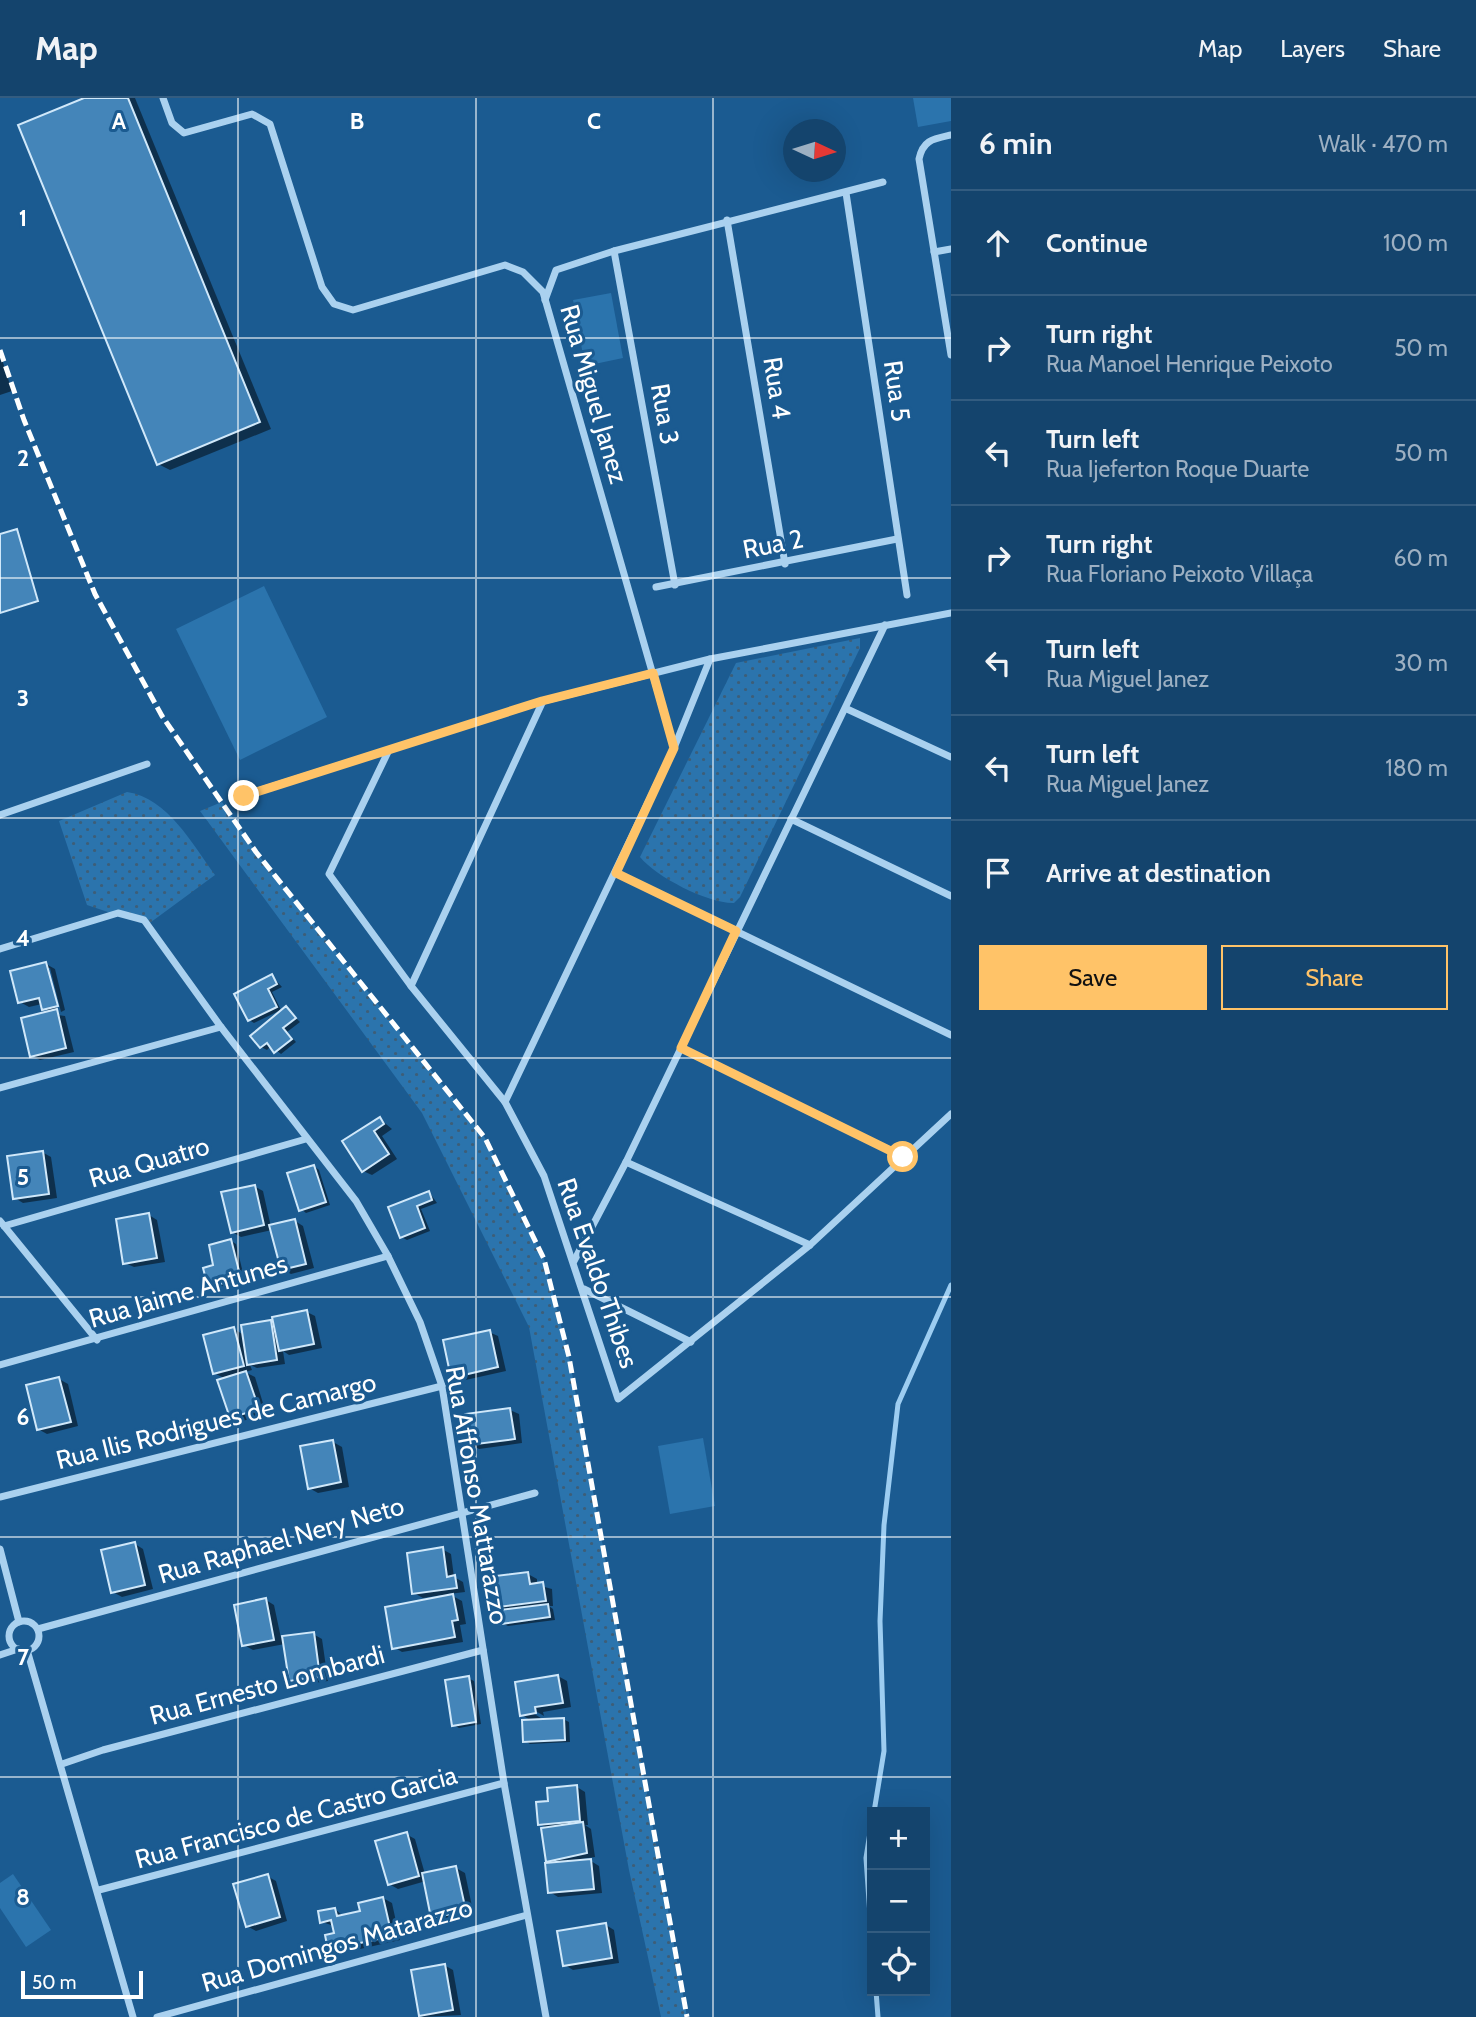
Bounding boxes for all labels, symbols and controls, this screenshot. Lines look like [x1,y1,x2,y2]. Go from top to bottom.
text: Map [35,28,98,68]
text: Map [1198,34,1242,63]
text: Layers [1280,34,1345,63]
text: Share [1383,34,1441,63]
text: A [112,107,127,135]
text: B [350,107,364,135]
text: C [587,107,601,135]
north arrow [783,119,846,182]
text: 6 min [979,125,1052,162]
text: Walk · 470 m [1319,130,1448,158]
text: 1 [19,204,27,232]
icon: ahead [979,224,1017,262]
text: Continue [1046,227,1148,259]
text: 100 m [1383,229,1448,257]
street label: Rua Miguel Janez [553,301,635,487]
text: Turn right [1046,318,1152,350]
icon: right [979,329,1017,367]
text: 50 m [1394,334,1448,362]
text: Rua Manoel Henrique Peixoto [1046,350,1333,378]
street label: Rua 4 [756,355,798,421]
street label: Rua 5 [877,358,917,424]
street label: Rua 3 [644,381,686,447]
text: Turn left [1046,423,1139,455]
icon: left [979,434,1017,472]
text: 50 m [1394,439,1448,467]
text: 2 [17,444,29,472]
text: Rua Ijeferton Roque Duarte [1046,455,1309,483]
street label: Rua 2 [740,522,806,566]
text: Turn right [1046,528,1152,560]
icon: right [979,539,1017,577]
text: 60 m [1394,544,1448,572]
text: Rua Floriano Peixoto Villaça [1046,560,1313,588]
text: Turn left [1046,633,1139,665]
icon: left [979,644,1017,682]
text: 30 m [1394,649,1448,677]
text: Rua Miguel Janez [1046,665,1209,693]
text: 3 [17,684,29,712]
text: Turn left [1046,738,1139,770]
icon: left [979,749,1017,787]
text: 180 m [1385,754,1448,782]
text: Rua Miguel Janez [1046,770,1209,798]
route end [228,780,259,811]
icon: arrive [979,854,1017,892]
text: Arrive at destination [1046,857,1271,889]
text: 4 [16,924,30,952]
button: Save [979,945,1207,1010]
button: Share [1221,945,1448,1010]
street label: Rua Quatro [85,1130,213,1194]
route start [887,1141,918,1172]
text: 5 [17,1163,29,1191]
street label: Rua Evaldo Thibes [551,1174,646,1372]
street label: Rua Jaime Antunes [85,1247,291,1335]
street label: Rua Affonso Mattarazzo [439,1363,515,1627]
street label: Rua Ilis Rodrigues de Camargo [53,1366,379,1476]
text: 6 [17,1403,29,1431]
street label: Rua Raphael Nery Neto [154,1490,408,1590]
street label: Rua Ernesto Lombardi [146,1638,388,1732]
text: 7 [17,1643,29,1671]
street label: Rua Francisco de Castro Garcia [132,1758,461,1875]
map controls [867,1807,930,1996]
button: + [867,1807,930,1870]
button: − [867,1870,930,1933]
text: 8 [16,1883,30,1911]
street label: Rua Domingos Matarazzo [198,1891,476,1999]
button: locate [867,1933,930,1996]
scale bar [21,1968,144,2000]
text: 50 m [32,1971,76,1994]

